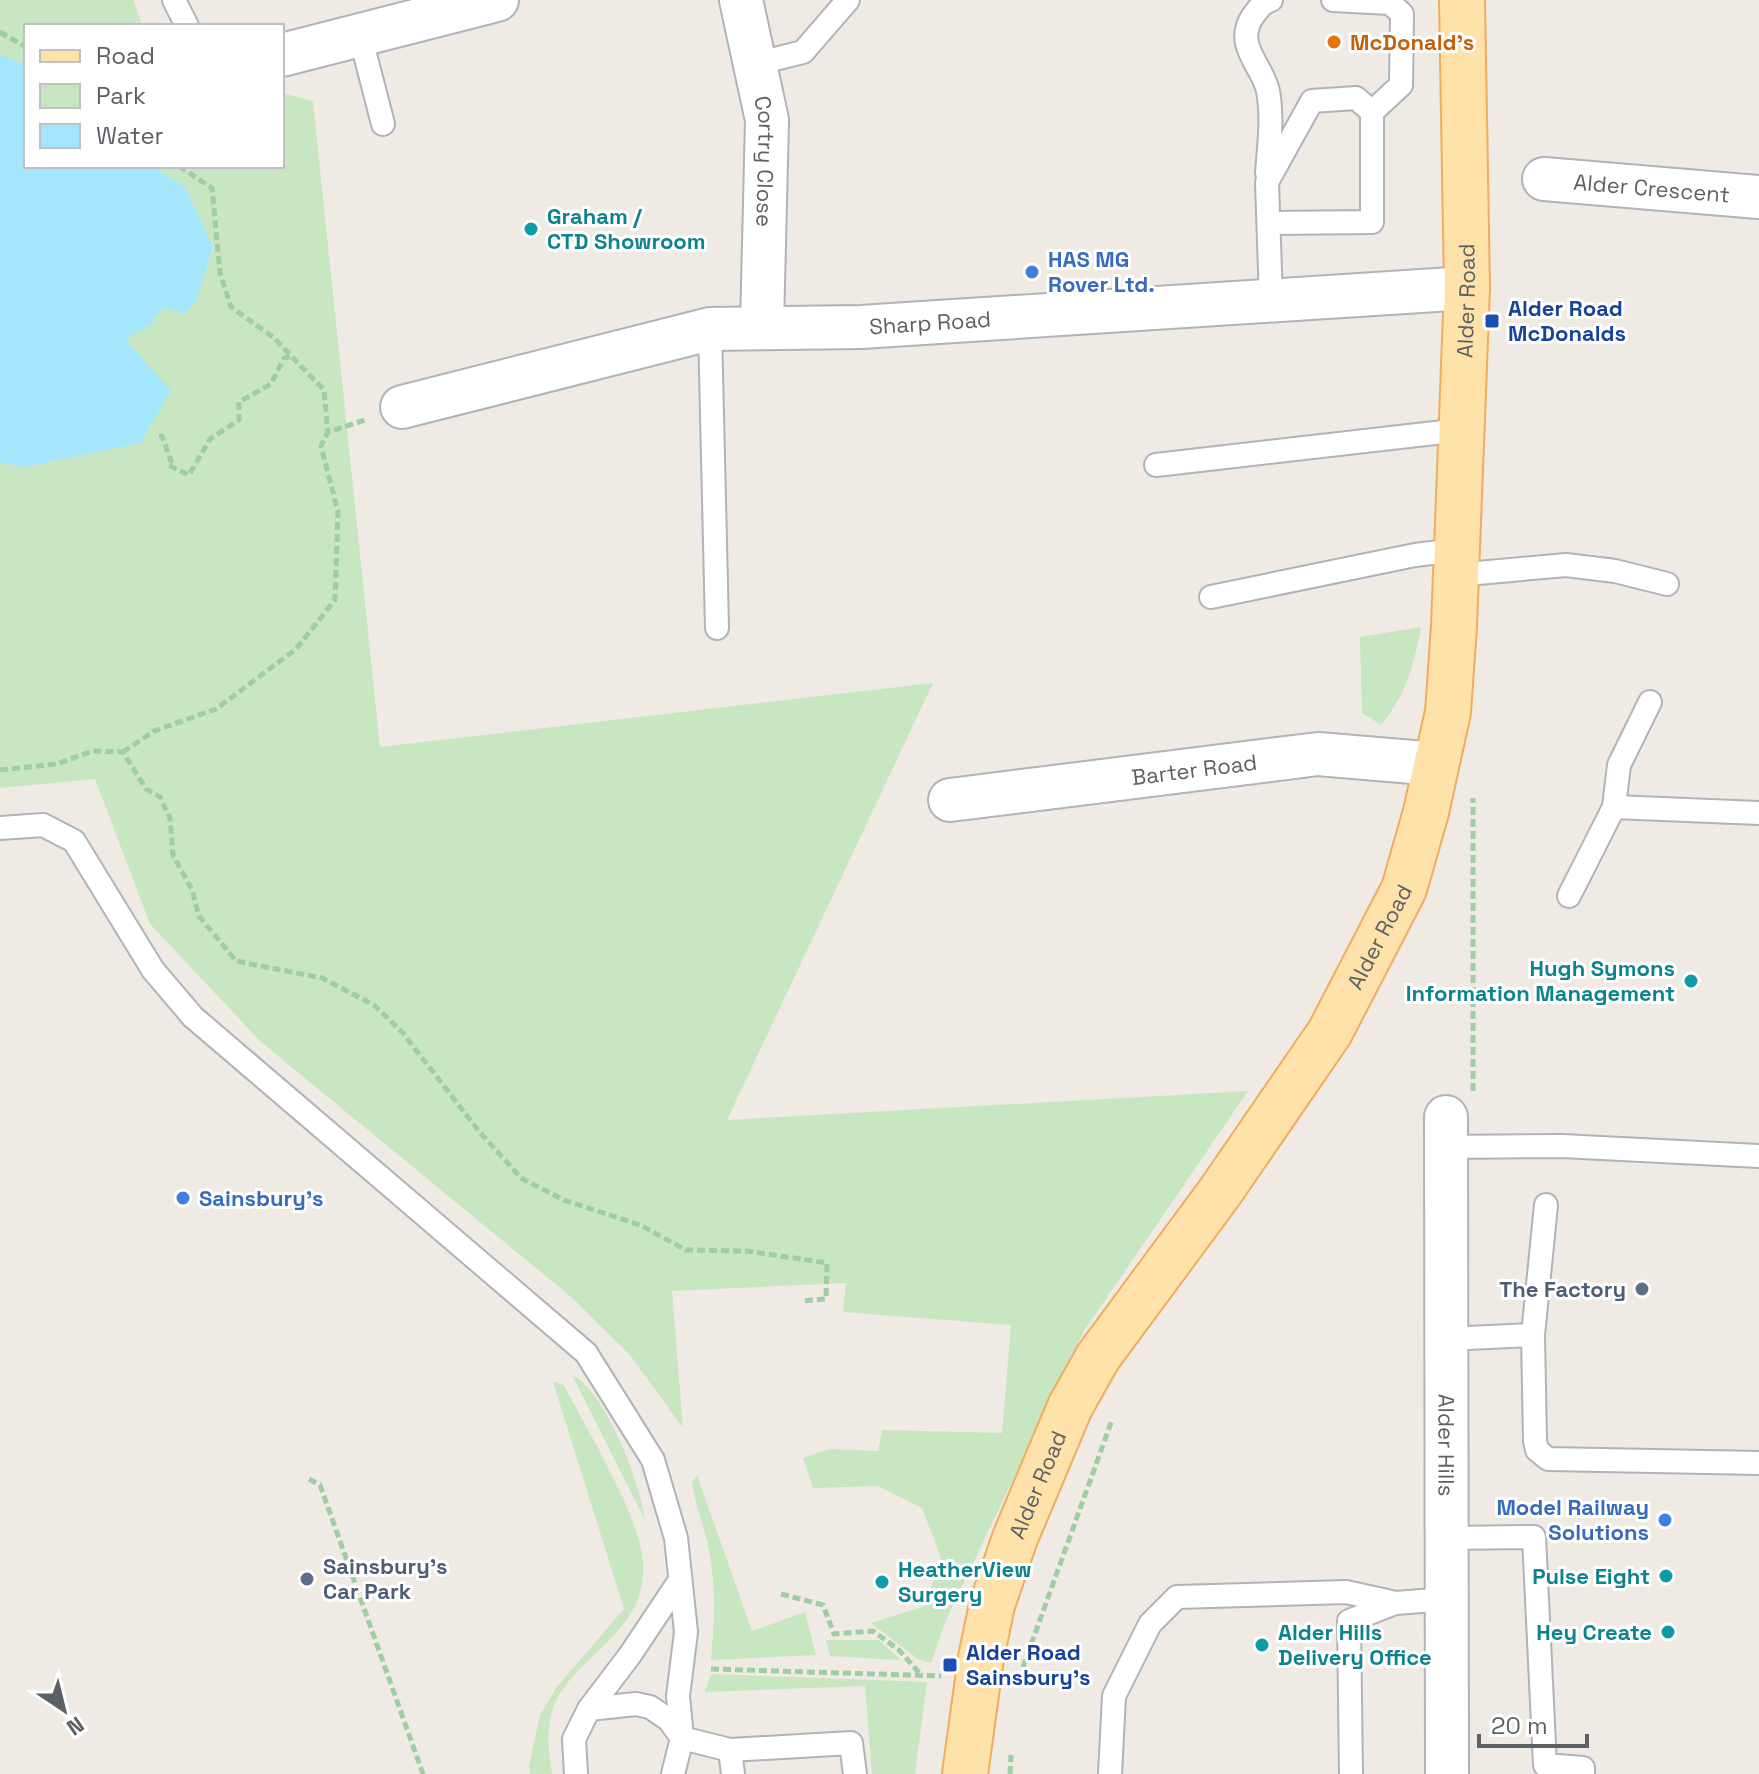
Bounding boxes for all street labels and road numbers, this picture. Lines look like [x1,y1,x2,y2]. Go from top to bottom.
street label: Cortry Close [748,93,781,227]
street label: Alder Crescent [1572,168,1731,208]
street label: Alder Road [1450,243,1481,358]
street label: Sharp Road [868,305,992,340]
street label: Barter Road [1130,748,1258,791]
street label: Alder Road [1341,880,1418,994]
street label: Alder Hills [1432,1394,1461,1496]
street label: Alder Road [1002,1426,1072,1543]

